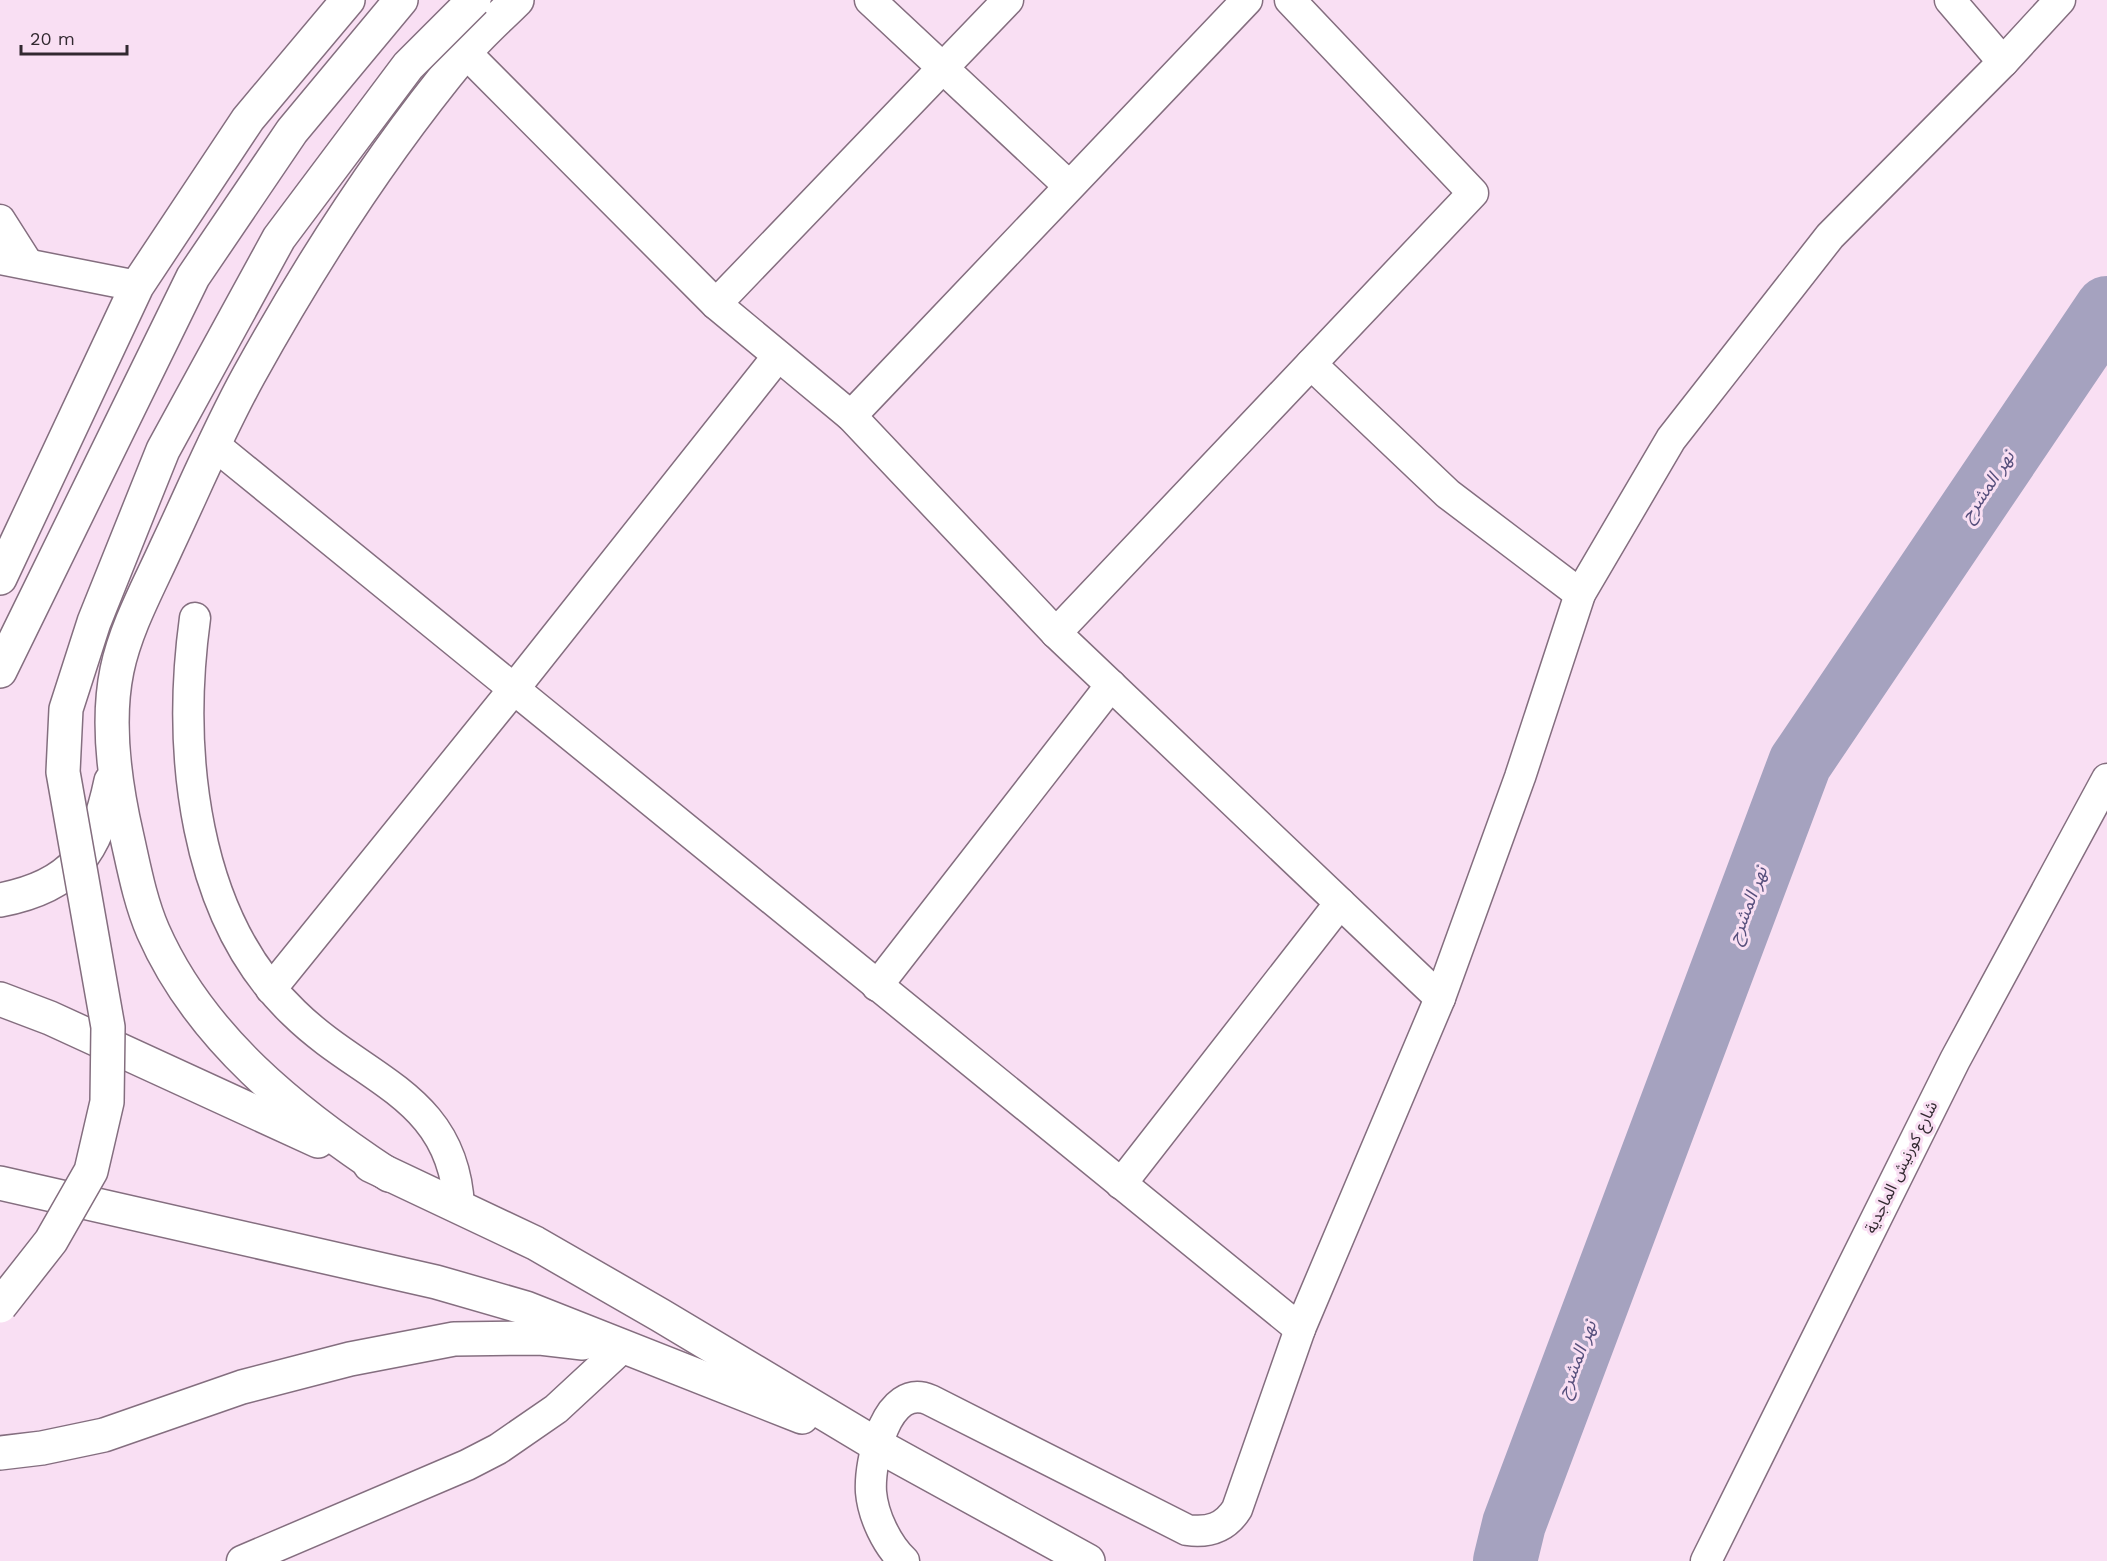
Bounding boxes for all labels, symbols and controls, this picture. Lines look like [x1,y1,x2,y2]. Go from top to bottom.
scale bar [21,18,128,56]
text: 20 m [30,28,75,49]
water label: نهر المشرح [1955,445,2023,528]
water label: نهر المشرح [1722,862,1776,949]
street label: شارع كورنيش الماجدية [1861,1098,1944,1237]
water label: نهر المشرح [1551,1316,1605,1403]

